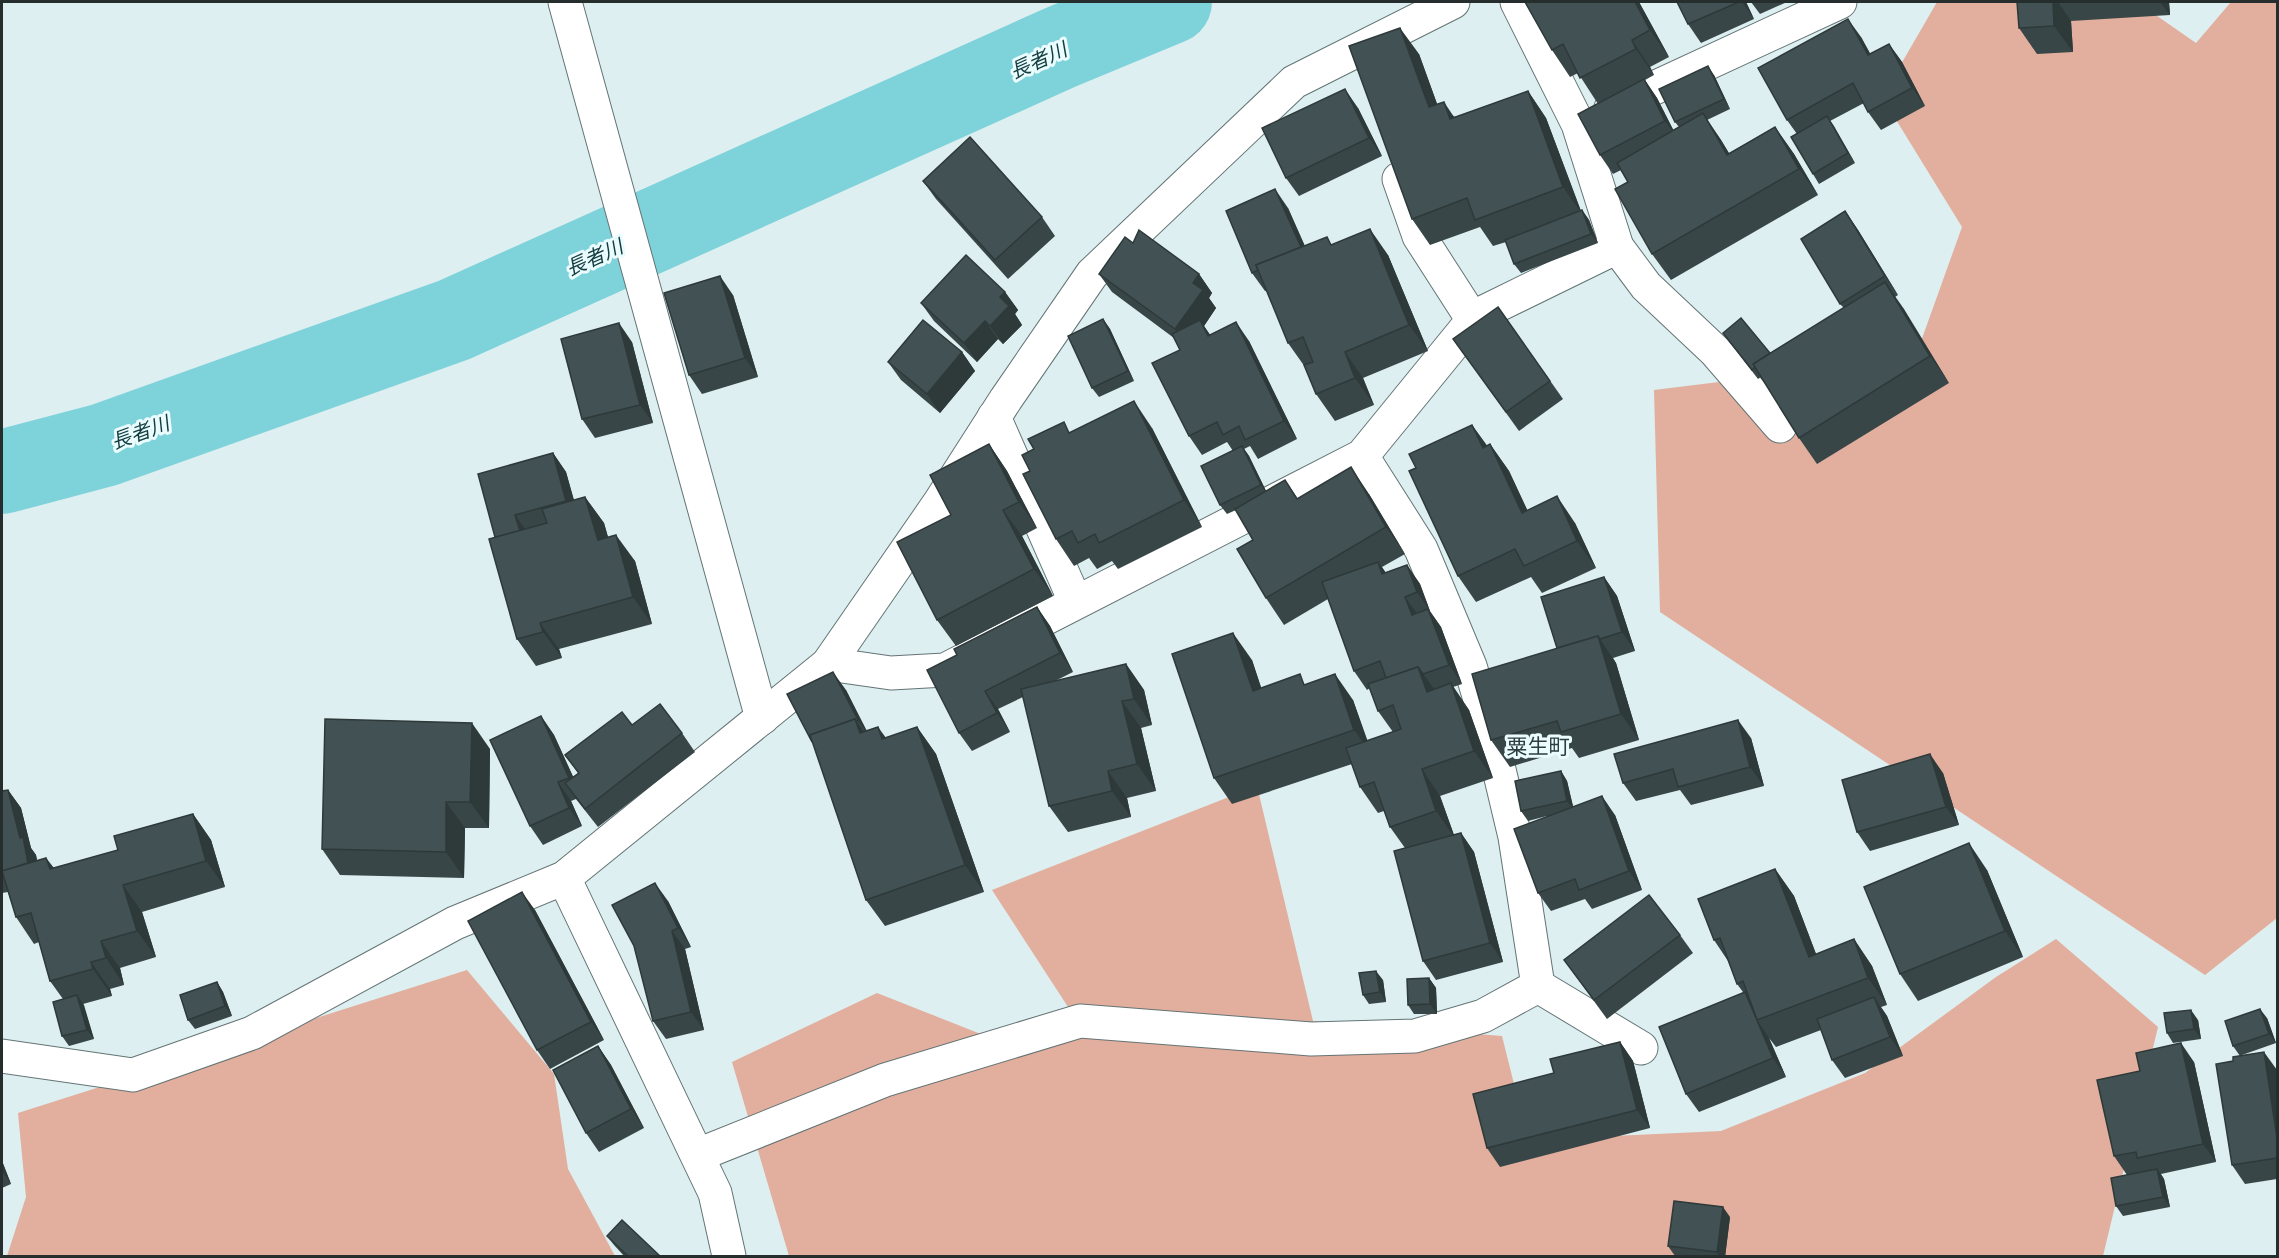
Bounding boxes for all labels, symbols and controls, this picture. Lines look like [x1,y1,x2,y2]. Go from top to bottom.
water label: 長者川 [1005,35,1073,85]
water label: 長者川 [561,232,629,282]
water label: 長者川 [107,408,175,455]
district label: 粟生町 [1507,732,1570,760]

